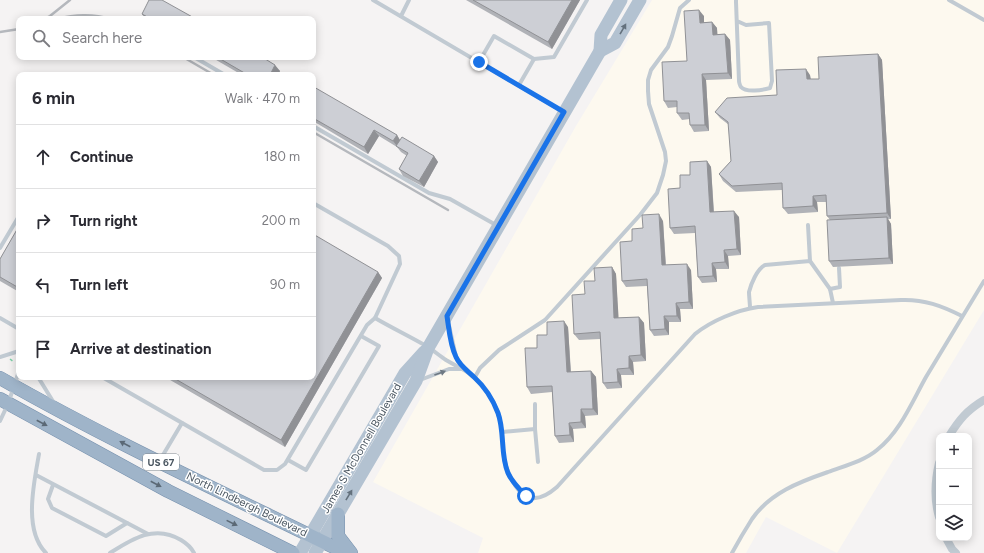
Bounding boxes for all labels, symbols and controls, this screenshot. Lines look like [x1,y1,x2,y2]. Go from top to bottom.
search box [16,16,316,60]
one-way arrow [620,23,627,35]
icon: search [30,27,52,49]
text: Search here [62,29,142,47]
route end [470,53,488,71]
text: 6 min [32,88,75,108]
text: Walk · 470 m [225,91,300,106]
icon: ahead [32,146,54,168]
text: Continue [70,148,133,166]
text: 180 m [264,149,300,164]
icon: right [32,210,54,232]
text: Turn right [70,212,138,230]
text: 200 m [262,213,300,228]
icon: left [32,274,54,296]
text: Turn left [70,276,128,294]
text: 90 m [270,277,300,292]
icon: arrive [32,338,54,360]
text: Arrive at destination [70,340,211,358]
one-way arrow [434,369,446,375]
street label: James S McDonnell Boulevard [319,381,404,516]
one-way arrow [36,419,48,426]
map controls [936,433,972,541]
button: + [936,433,972,469]
one-way arrow [119,441,130,447]
road number: US 67 [143,454,179,470]
street label: North Lindbergh Boulevard [184,469,309,539]
button: − [936,469,972,505]
one-way arrow [150,481,162,488]
route start [517,487,535,505]
one-way arrow [345,489,352,501]
button: layers [936,505,972,541]
one-way arrow [226,520,238,526]

